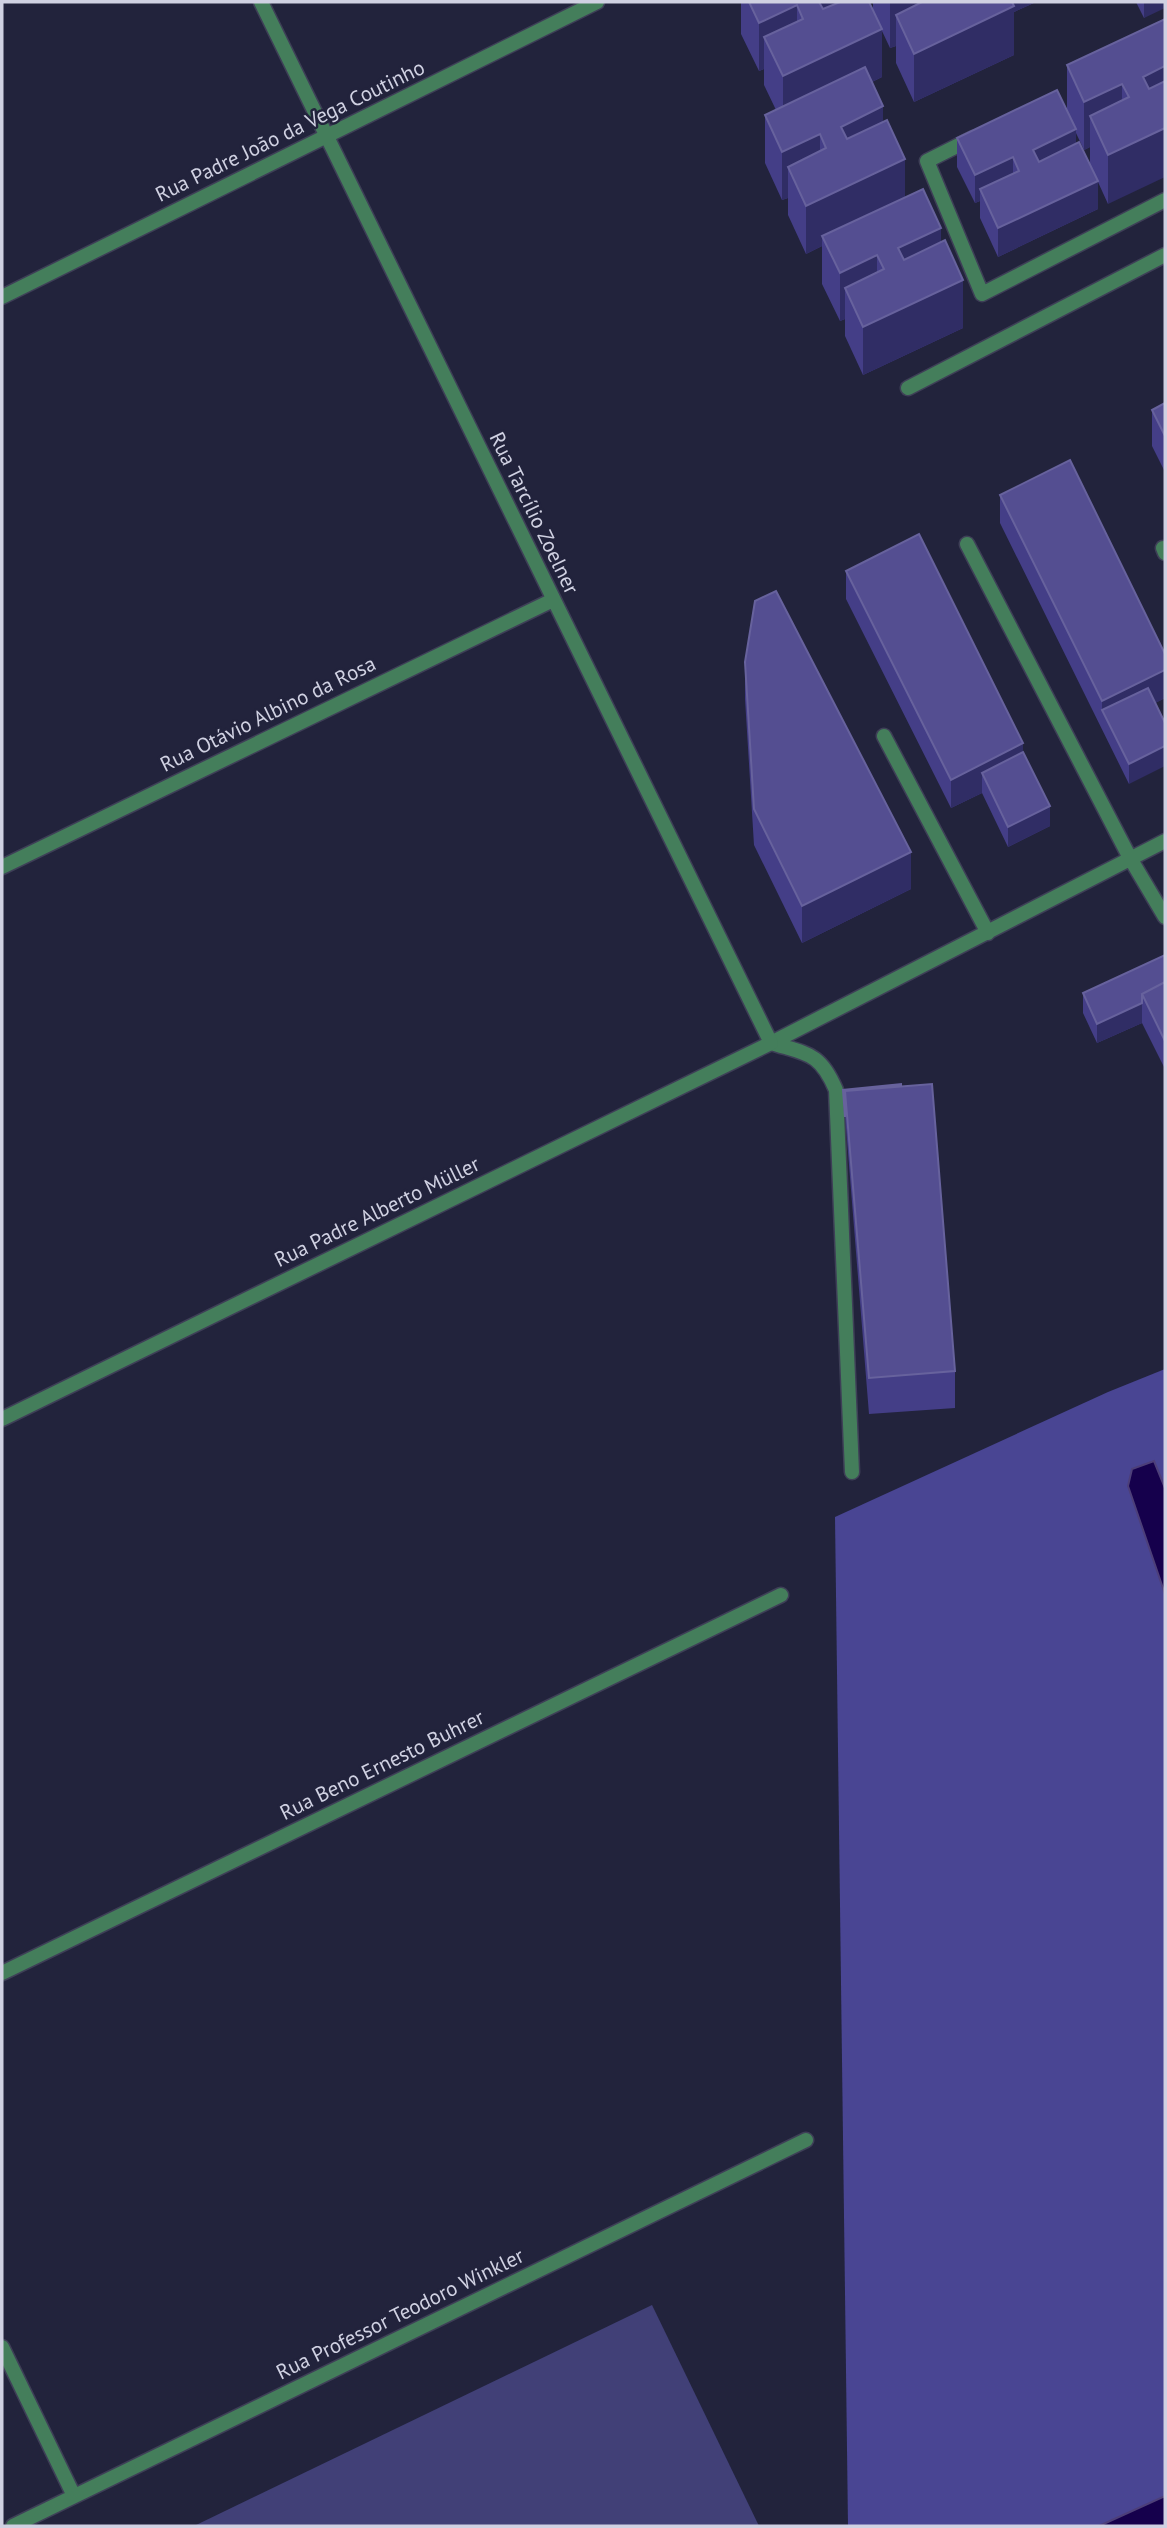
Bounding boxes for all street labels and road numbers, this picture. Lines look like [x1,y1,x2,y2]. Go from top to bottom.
street label: Rua Padre João da Vega Coutinho [151,53,429,208]
street label: Rua Tarcílio Zoelner [484,427,585,598]
street label: Rua Otávio Albino da Rosa [156,650,380,778]
street label: Rua Padre Alberto Müller [270,1150,484,1273]
street label: Rua Beno Ernesto Buhrer [275,1703,488,1826]
street label: Rua Professor Teodoro Winkler [272,2242,528,2385]

